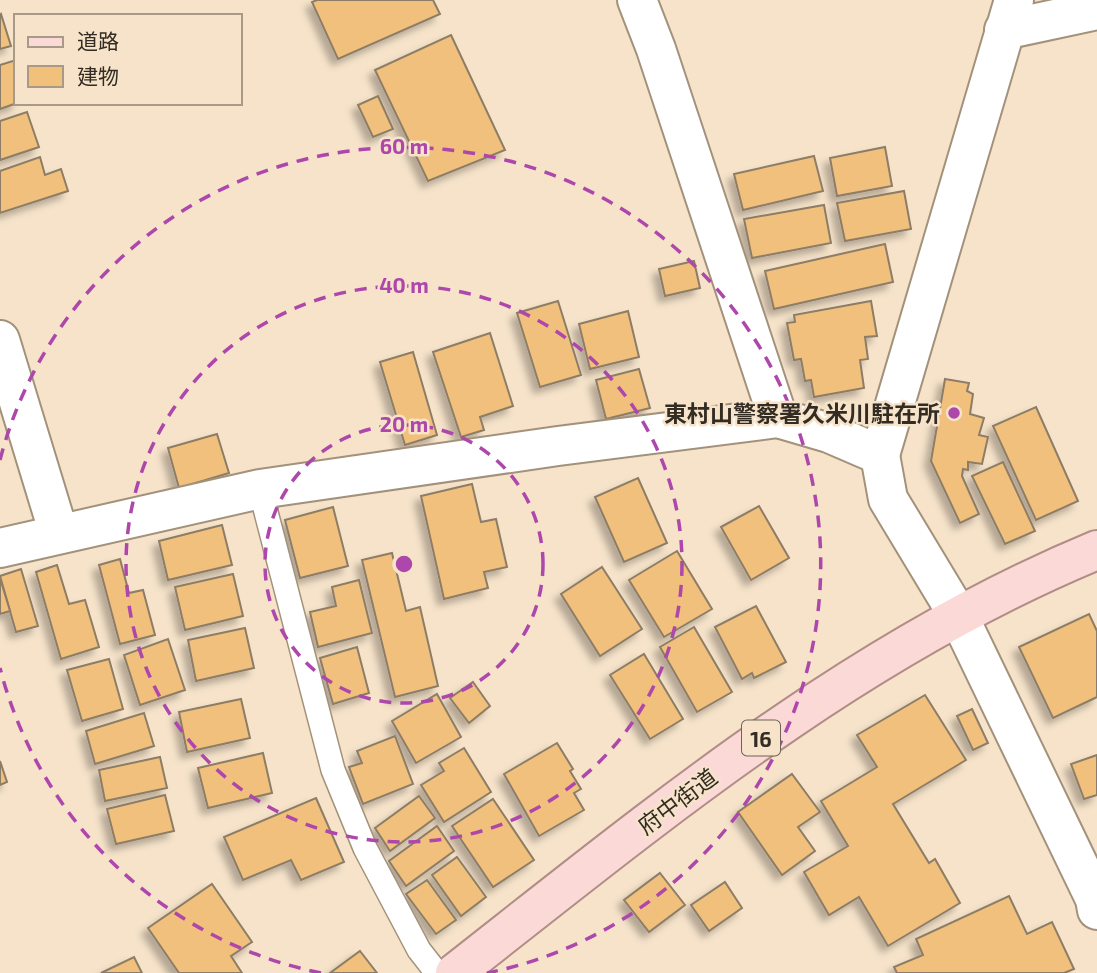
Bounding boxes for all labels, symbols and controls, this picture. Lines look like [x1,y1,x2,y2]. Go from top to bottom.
legend [14,14,242,105]
text: 道路 [77,28,119,53]
text: 建物 [77,63,119,88]
text: 60 m [380,133,428,158]
text: 40 m [379,272,429,297]
place label: 東村山警察署久米川駐在所 [664,399,940,427]
marker: 東村山警察署久米川駐在所 [946,405,962,421]
text: 20 m [380,411,428,436]
centre of rings [392,552,416,576]
road number: 16 [742,720,780,756]
street label: 府中街道 [632,762,722,840]

